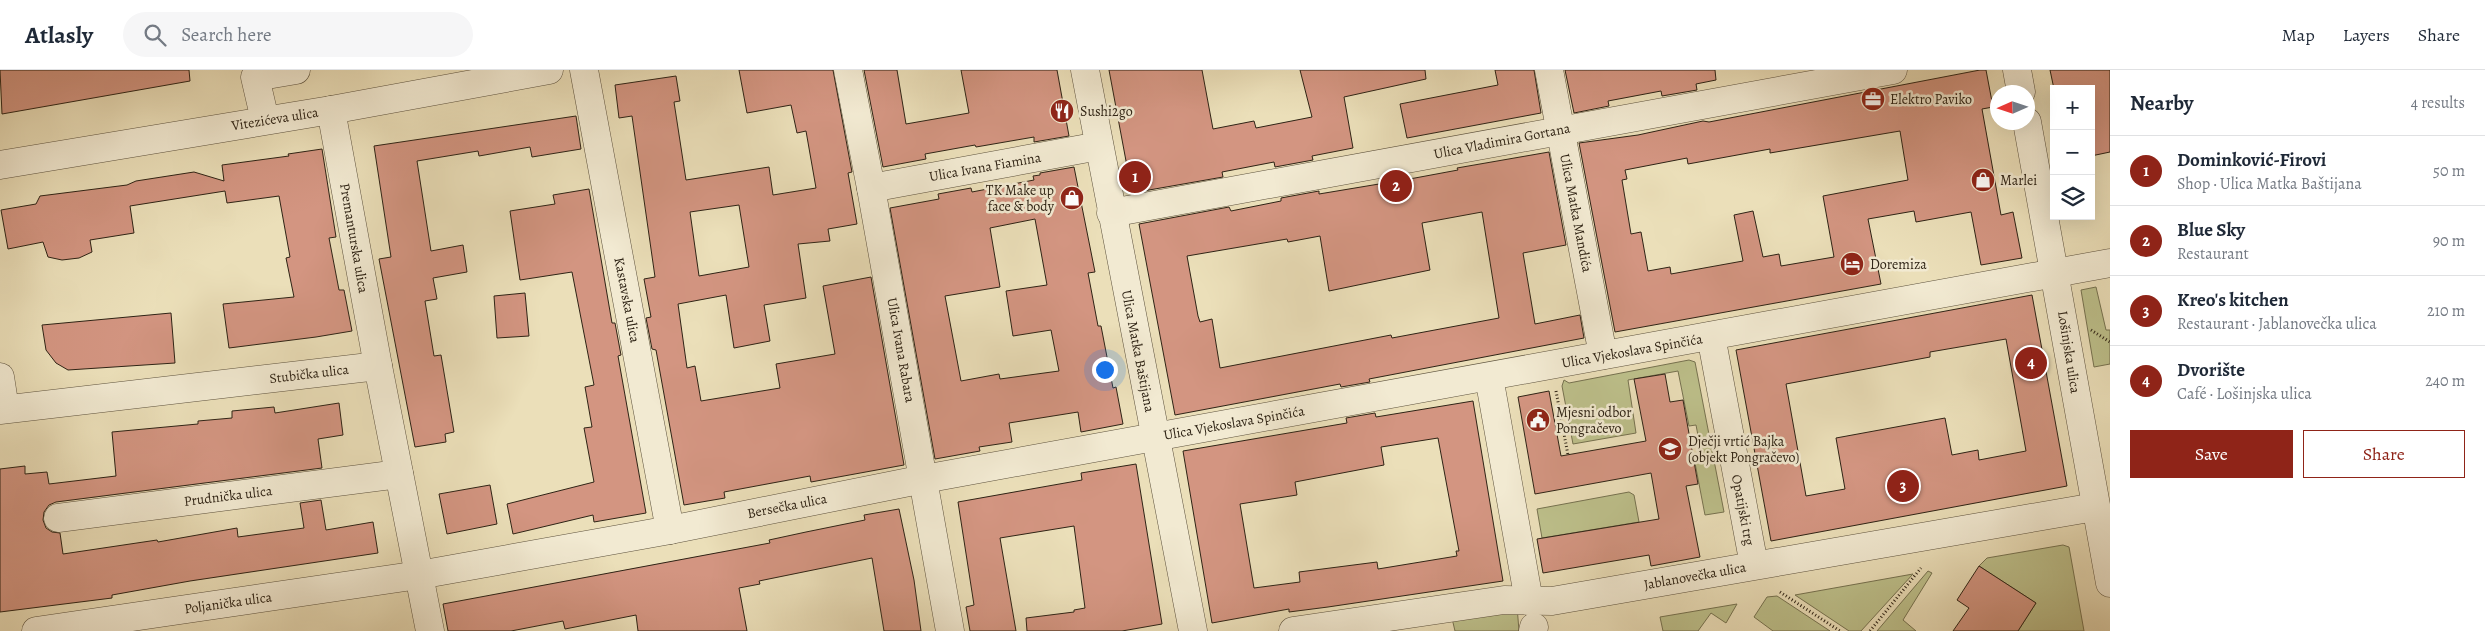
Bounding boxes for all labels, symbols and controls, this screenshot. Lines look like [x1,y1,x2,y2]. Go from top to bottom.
search box [123,12,473,57]
text: Atlasly [25,19,93,51]
icon: search [141,21,169,49]
text: Search here [181,22,272,48]
text: Map [2282,23,2315,47]
text: Layers [2343,23,2390,47]
text: Share [2418,23,2460,47]
north arrow [1990,85,2035,130]
map controls [2050,85,2095,220]
button: + [2050,85,2095,130]
office icon: Elektro Paviko [1860,86,1886,112]
text: Nearby [2130,89,2193,117]
place label: Elektro Paviko [1890,90,1972,109]
text: 4 results [2411,92,2465,114]
restaurant icon: Sushi2go [1049,98,1075,124]
place label: Sushi2go [1080,102,1133,121]
street label: Vitezićeva ulica [229,103,320,135]
street label: Ulica Vladimira Gortana [1432,118,1572,164]
button: − [2050,130,2095,175]
text: Dominković-Firovi [2177,147,2326,173]
street label: Ulica Ivana Fiamina [928,148,1043,186]
street label: Ulica Matka Mandića [1555,152,1597,274]
pin: 1 [1119,158,1151,196]
text: 1 [2143,160,2149,182]
text: 50 m [2433,160,2465,182]
pin: 2 [1380,167,1412,205]
shop icon: Marlei [1970,167,1996,193]
place label: Marlei [2000,171,2037,190]
text: Shop · Ulica Matka Baštijana [2177,173,2362,195]
button: layers [2050,175,2095,220]
place label: TK Make up face & body [986,181,1055,216]
street label: Premanturska ulica [335,182,373,295]
shop icon: TK Make up face & body [1059,185,1085,211]
text: Blue Sky [2177,217,2245,243]
text: 2 [2142,230,2150,252]
text: 90 m [2433,230,2465,252]
text: Restaurant [2177,243,2249,265]
hotel icon: Doremiza [1839,251,1865,277]
place label: Doremiza [1870,255,1927,274]
street label: Kastavska ulica [609,256,645,345]
text: Kreo's kitchen [2177,287,2289,313]
street label: Ulica Matka Baštijana [1117,288,1159,414]
street label: Ulica Ivana Rabara [882,296,920,404]
text: 3 [2143,300,2149,322]
text: 210 m [2427,300,2465,322]
street label: Lošinjska ulica [2053,309,2085,395]
text: Restaurant · Jablanovečka ulica [2177,313,2377,335]
street label: Ulica Vjekoslava Spinčića [1560,329,1704,373]
pin: 4 [2015,344,2047,382]
your location [1092,357,1118,383]
text: Dvorište [2177,357,2245,383]
street label: Stubička ulica [268,360,350,388]
text: 4 [2142,370,2150,392]
text: 240 m [2425,370,2465,392]
text: Café · Lošinjska ulica [2177,383,2312,405]
street label: Ulica Vjekoslava Spinčića [1162,401,1306,445]
place label: Mjesni odbor Pongračevo [1556,403,1632,438]
public building icon: Mjesni odbor Pongračevo [1525,407,1551,433]
button: Save [2130,430,2293,478]
button: Share [2303,430,2465,478]
place label: Dječji vrtić Bajka (objekt Pongračevo) [1688,432,1800,467]
school or university icon: Dječji vrtić Bajka (objekt Pongračevo) [1657,436,1683,462]
pin: 3 [1887,467,1919,505]
street label: Opatijski trg [1727,473,1759,547]
street label: Prudnička ulica [183,481,274,511]
street label: Bersečka ulica [745,489,829,523]
street label: Jablanovečka ulica [1642,558,1748,594]
street label: Poljanička ulica [183,587,273,619]

